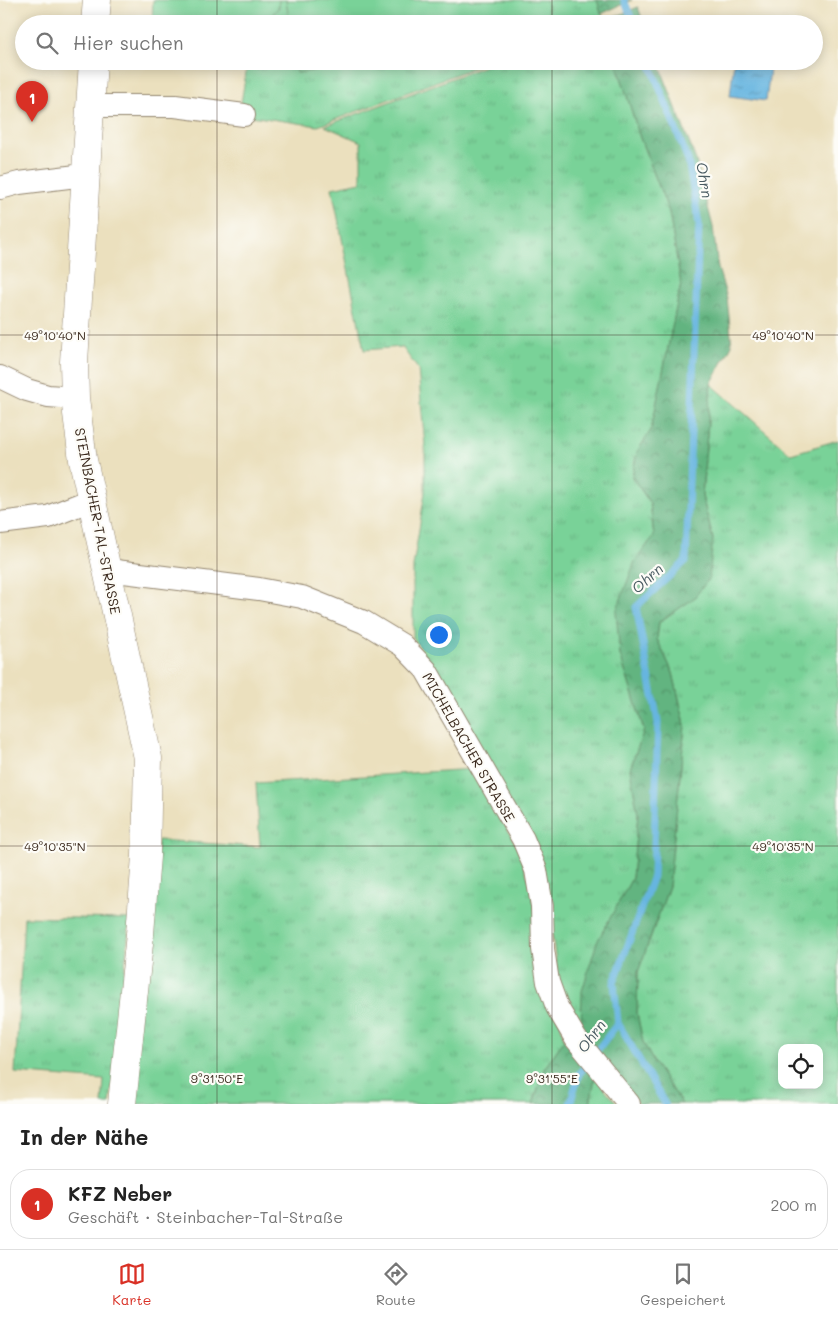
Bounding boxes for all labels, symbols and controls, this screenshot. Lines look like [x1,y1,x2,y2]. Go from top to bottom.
search box [15,15,823,70]
icon: search [33,29,61,57]
text: Hier suchen [73,30,184,55]
pin: 1 [16,81,48,122]
water label: Ohrn [692,160,718,200]
text: 49°10'40"N [24,327,86,343]
text: 49°10'40"N [752,327,814,343]
street label: STEINBACHER-TAL-STRASSE [71,426,125,616]
water label: Ohrn [627,558,667,598]
your location [426,622,452,648]
street label: MICHELBACHER STRASSE [418,669,520,825]
text: 49°10'35"N [24,838,86,854]
text: 49°10'35"N [752,838,814,854]
water label: Ohrn [572,1016,610,1056]
map controls [778,1044,823,1089]
button: locate [778,1044,823,1089]
text: 9°31'50"E [191,1070,243,1086]
text: 9°31'55"E [526,1070,578,1086]
text: In der Nähe [20,1123,148,1150]
text: KFZ Neber [68,1181,172,1206]
text: 1 [33,1194,41,1215]
text: 200 m [770,1194,817,1215]
text: Geschäft · Steinbacher-Tal-Straße [68,1206,343,1227]
tab: Karte [112,1260,151,1309]
tab: Route [376,1260,416,1309]
tab: Gespeichert [640,1260,726,1309]

